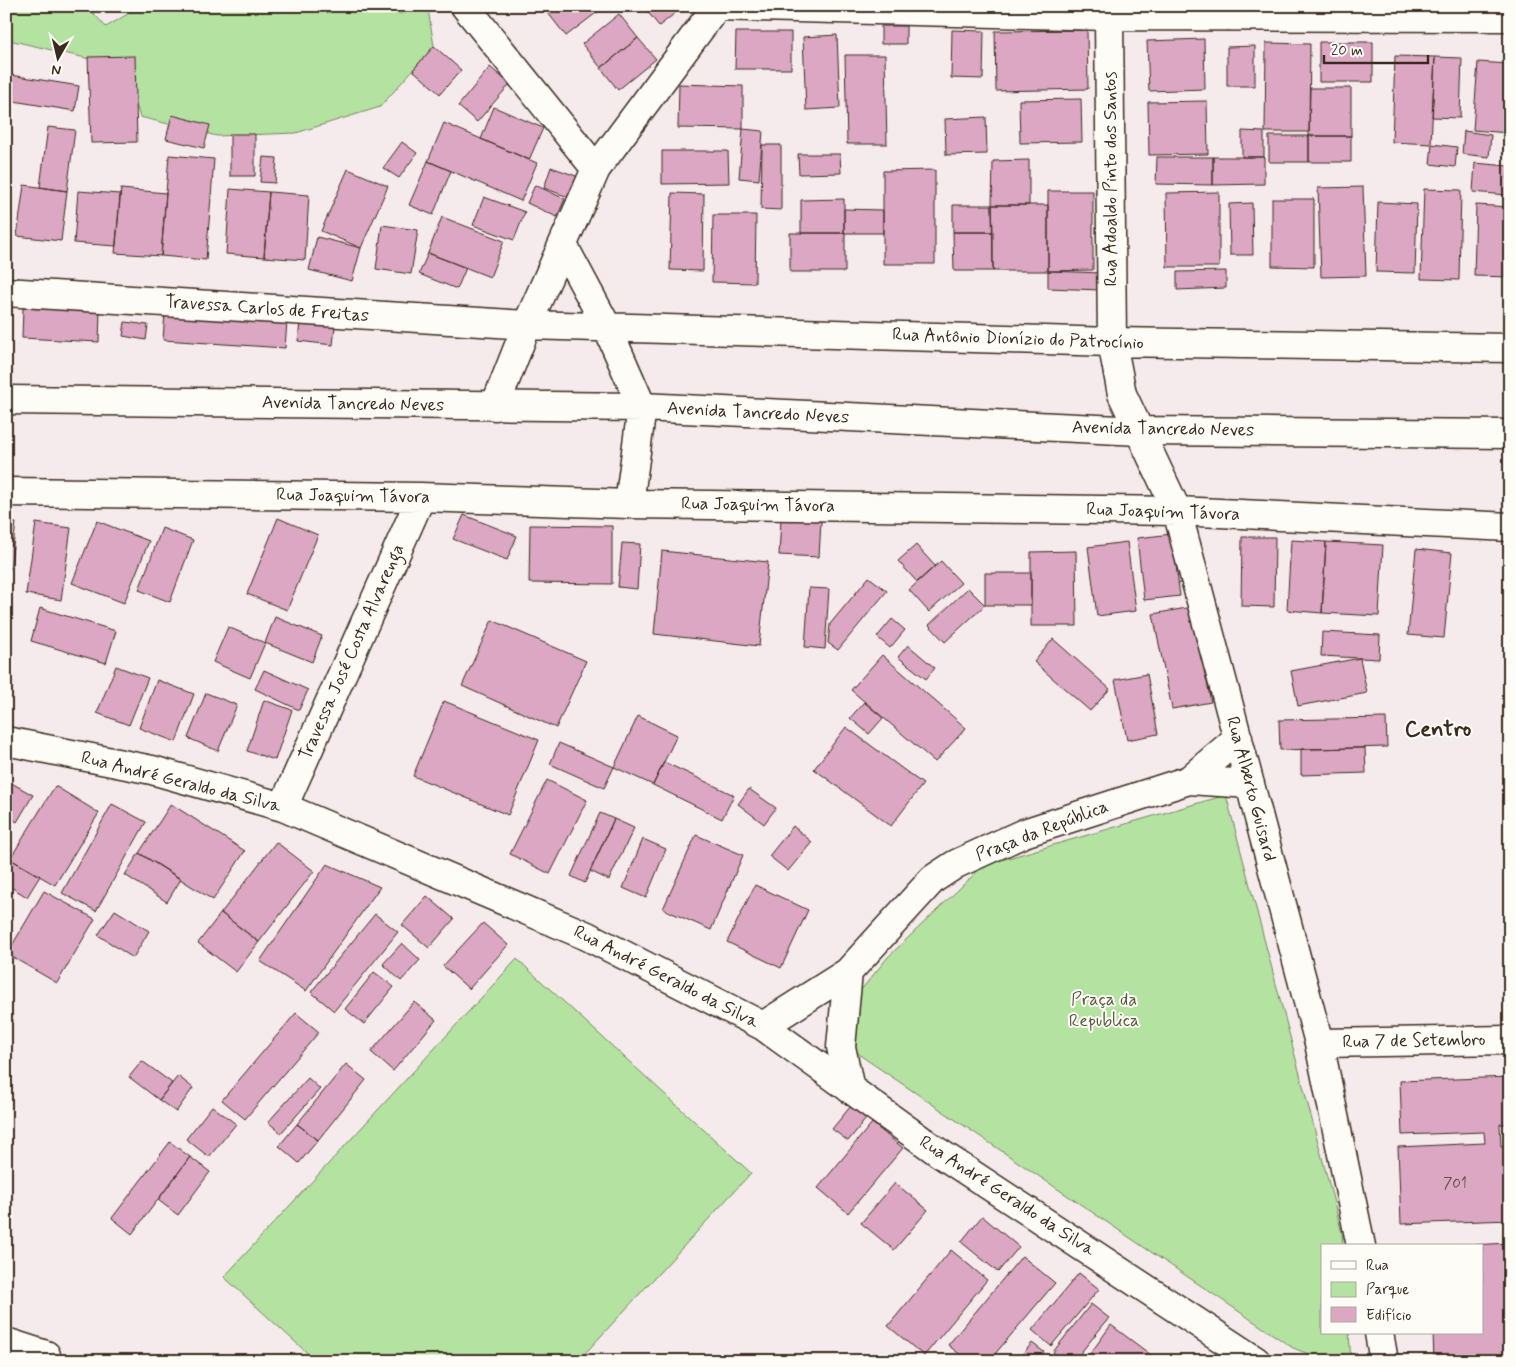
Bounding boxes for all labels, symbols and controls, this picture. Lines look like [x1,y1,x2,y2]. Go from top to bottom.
north arrow [32,32,82,82]
scale bar [1324,32,1427,64]
text: 20 m [1331,41,1363,61]
text: N [50,60,62,79]
street label: Rua Adoaldo Pinto dos Santos [1099,72,1123,286]
street label: Travessa Carlos de Freitas [164,290,370,328]
street label: Rua Antônio Dionízio do Patrocínio [892,323,1144,355]
street label: Avenida Tancredo Neves [262,390,444,418]
street label: Avenida Tancredo Neves [666,396,850,430]
street label: Avenida Tancredo Neves [1072,415,1254,443]
street label: Rua Joaquim Távora [276,483,430,509]
street label: Rua Joaquim Távora [681,492,835,518]
street label: Rua Joaquim Távora [1086,497,1240,527]
street label: Travessa José Costa Alvarenga [293,540,412,765]
street label: Rua Alberto Guisard [1220,714,1282,864]
district label: Centro [1405,716,1472,744]
street label: Rua André Geraldo da Silva [79,746,284,818]
street label: Praça da República [972,795,1112,867]
street label: Rua André Geraldo da Silva [569,920,763,1034]
park label: Praça da Republica [1069,988,1139,1033]
street label: Rua 7 de Setembro [1342,1028,1486,1054]
street label: Rua André Geraldo da Silva [915,1130,1100,1262]
house number: 701 [1443,1174,1467,1194]
legend [1321,1244,1484,1334]
text: Rua [1366,1256,1389,1276]
text: Parque [1366,1280,1409,1300]
text: Edifício [1366,1306,1411,1326]

